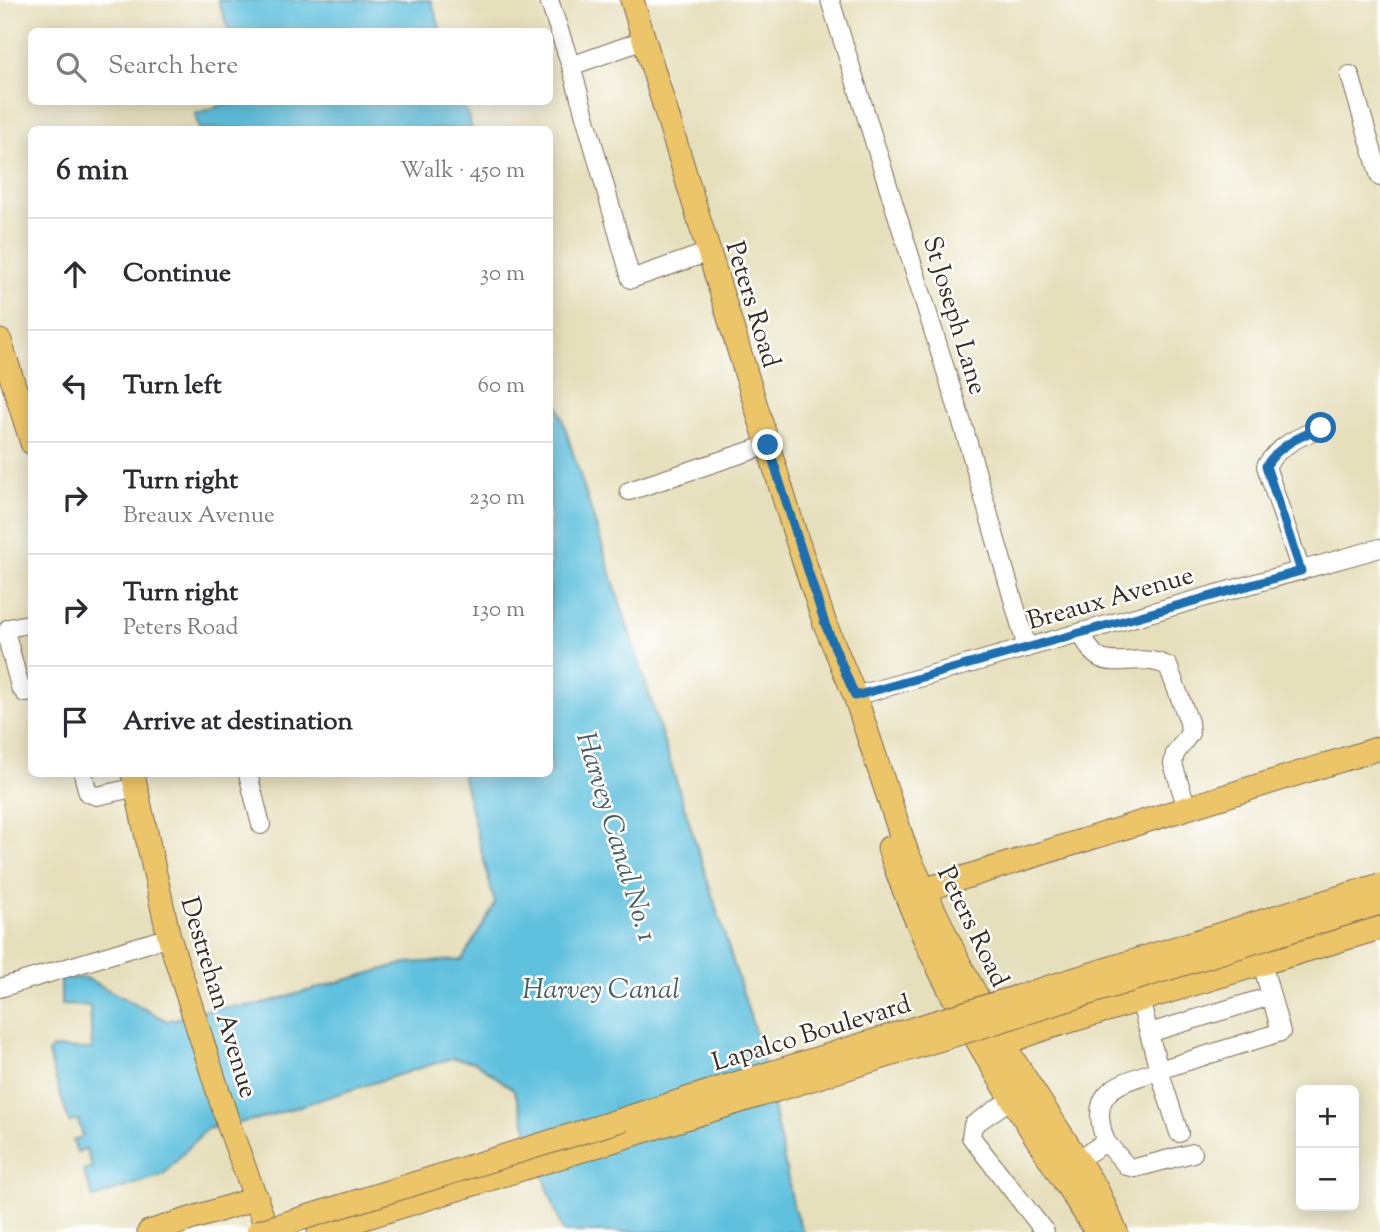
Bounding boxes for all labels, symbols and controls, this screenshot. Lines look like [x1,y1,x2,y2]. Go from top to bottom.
search box [28,28,553,105]
icon: search [52,48,90,86]
text: Search here [108,48,238,85]
text: 6 min [56,150,128,193]
text: Walk · 450 m [400,155,525,188]
street label: St Joseph Lane [912,232,995,399]
street label: Peters Road [715,237,788,373]
icon: ahead [56,255,94,293]
text: Continue [123,256,231,293]
text: 30 m [480,258,525,291]
icon: left [56,367,94,405]
text: Turn left [123,368,222,405]
text: 60 m [477,370,525,403]
route start [1305,412,1336,443]
route end [752,429,783,460]
text: Turn right [123,463,238,500]
icon: right [56,479,94,517]
text: 230 m [469,482,525,515]
text: Breaux Avenue [123,500,275,533]
street label: Breaux Avenue [1023,558,1198,641]
text: Turn right [123,575,238,612]
icon: right [56,591,94,629]
text: 130 m [472,594,525,627]
text: Peters Road [123,612,238,645]
icon: arrive [56,703,94,741]
text: Arrive at destination [123,704,353,741]
water label: Harvey Canal No. 1 [564,727,666,947]
street label: Peters Road [927,860,1017,994]
street label: Destrehan Avenue [169,893,266,1103]
water label: Harvey Canal [522,971,680,1011]
street label: Lapalco Boulevard [708,986,916,1082]
map controls [1296,1085,1359,1211]
button: + [1296,1085,1359,1148]
button: − [1296,1148,1359,1211]

